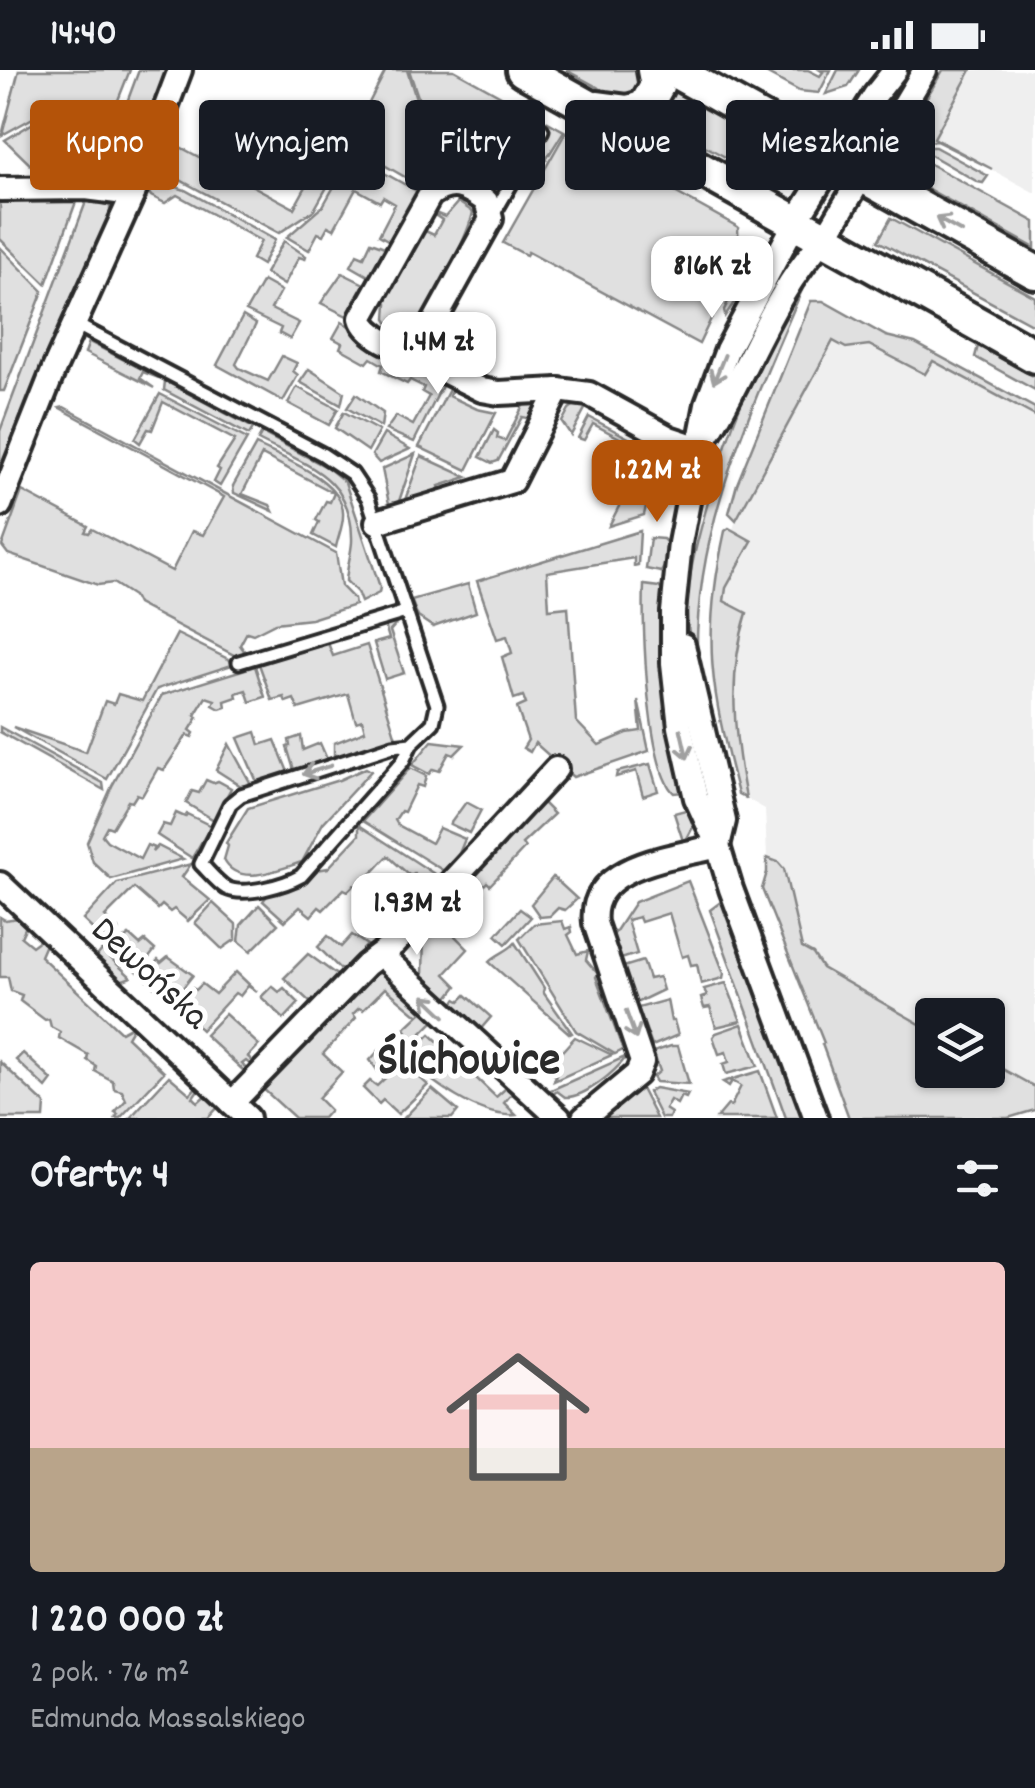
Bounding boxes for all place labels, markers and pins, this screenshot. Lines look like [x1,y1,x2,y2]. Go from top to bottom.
pin: 816K zł [620,236,804,321]
pin: 1.4M zł [346,312,530,397]
pin: 1.22M zł [554,440,760,525]
pin: 1.93M zł [314,873,520,958]

